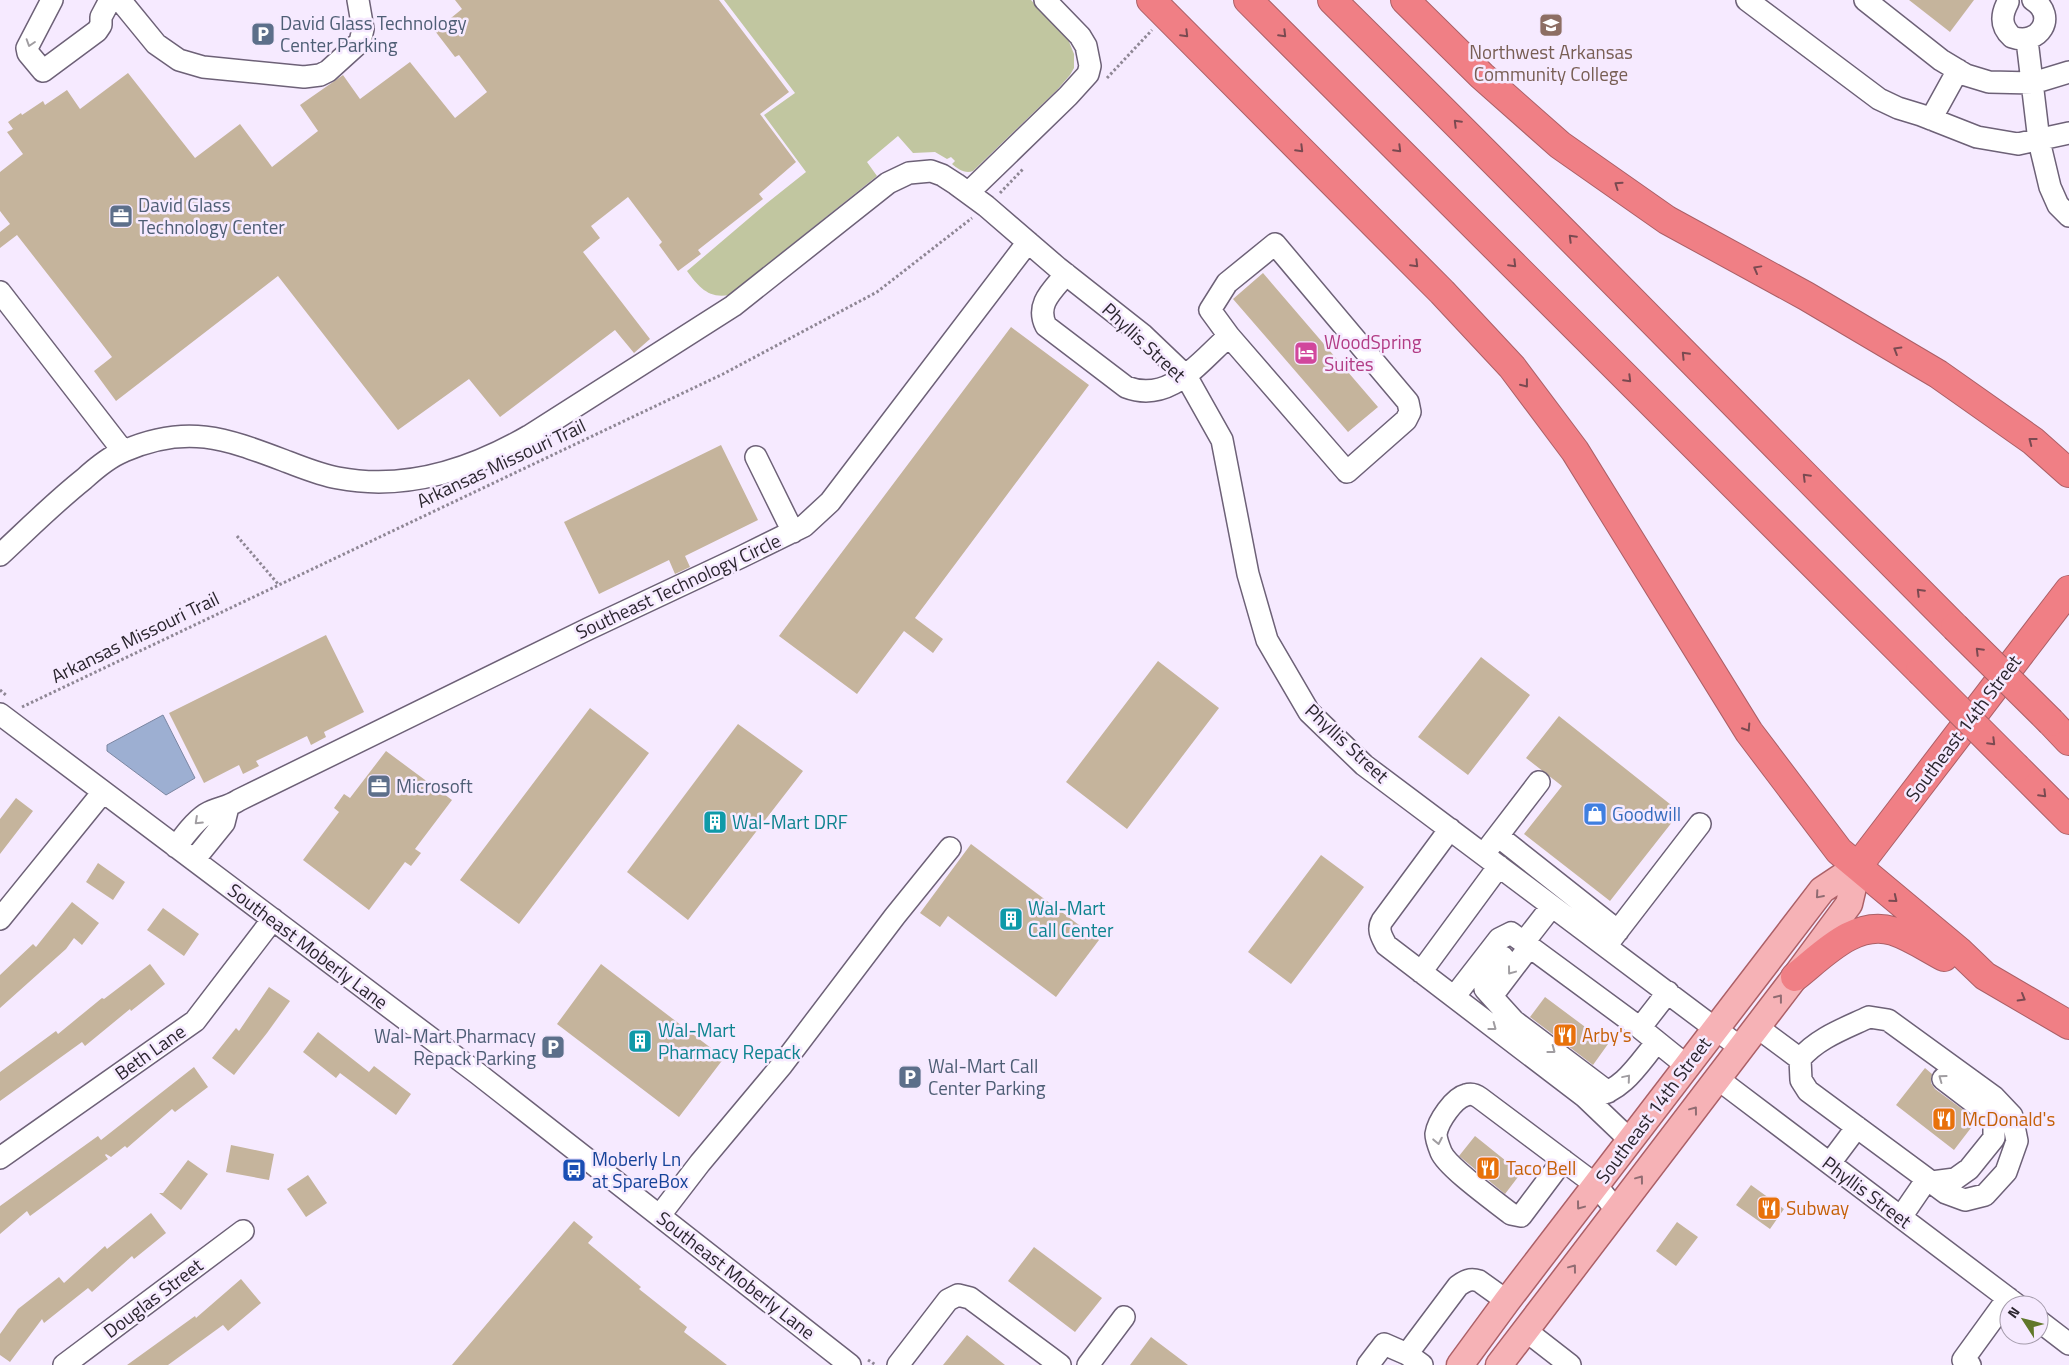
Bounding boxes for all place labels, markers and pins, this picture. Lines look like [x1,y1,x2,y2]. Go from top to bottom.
place label: David Glass Technology Center Parking [280,8,467,59]
school or university icon: Northwest Arkansas Community College [1538,12,1564,38]
parking icon: David Glass Technology Center Parking [250,21,276,47]
place label: Northwest Arkansas Community College [1469,37,1633,88]
place label: David Glass Technology Center [138,190,285,241]
office icon: David Glass Technology Center [108,203,134,229]
place label: WoodSpring Suites [1324,327,1422,378]
hotel icon: WoodSpring Suites [1293,340,1319,366]
place label: Microsoft [396,771,473,800]
office icon: Microsoft [366,773,392,799]
place label: Goodwill [1612,799,1681,828]
shop icon: Goodwill [1582,801,1608,827]
place label: Wal-Mart DRF [732,807,848,836]
building icon: Wal-Mart DRF [702,809,728,835]
place label: Wal-Mart Call Center [1028,893,1114,944]
building icon: Wal-Mart Call Center [998,906,1024,932]
place label: Wal-Mart Pharmacy Repack [658,1015,801,1066]
place label: Arby's [1582,1020,1632,1049]
place label: Wal-Mart Pharmacy Repack Parking [374,1021,536,1072]
restaurant icon: Arby's [1552,1022,1578,1048]
building icon: Wal-Mart Pharmacy Repack [627,1028,653,1054]
parking icon: Wal-Mart Pharmacy Repack Parking [540,1034,566,1060]
place label: Wal-Mart Call Center Parking [928,1051,1046,1102]
parking icon: Wal-Mart Call Center Parking [897,1064,923,1090]
place label: McDonald's [1962,1104,2055,1133]
restaurant icon: McDonald's [1931,1106,1957,1132]
place label: Moberly Ln at SpareBox [592,1144,689,1195]
place label: Taco Bell [1506,1153,1576,1182]
restaurant icon: Taco Bell [1475,1155,1501,1181]
bus stop icon: Moberly Ln at SpareBox [561,1157,587,1183]
place label: Subway [1786,1193,1849,1222]
restaurant icon: Subway [1756,1195,1782,1221]

